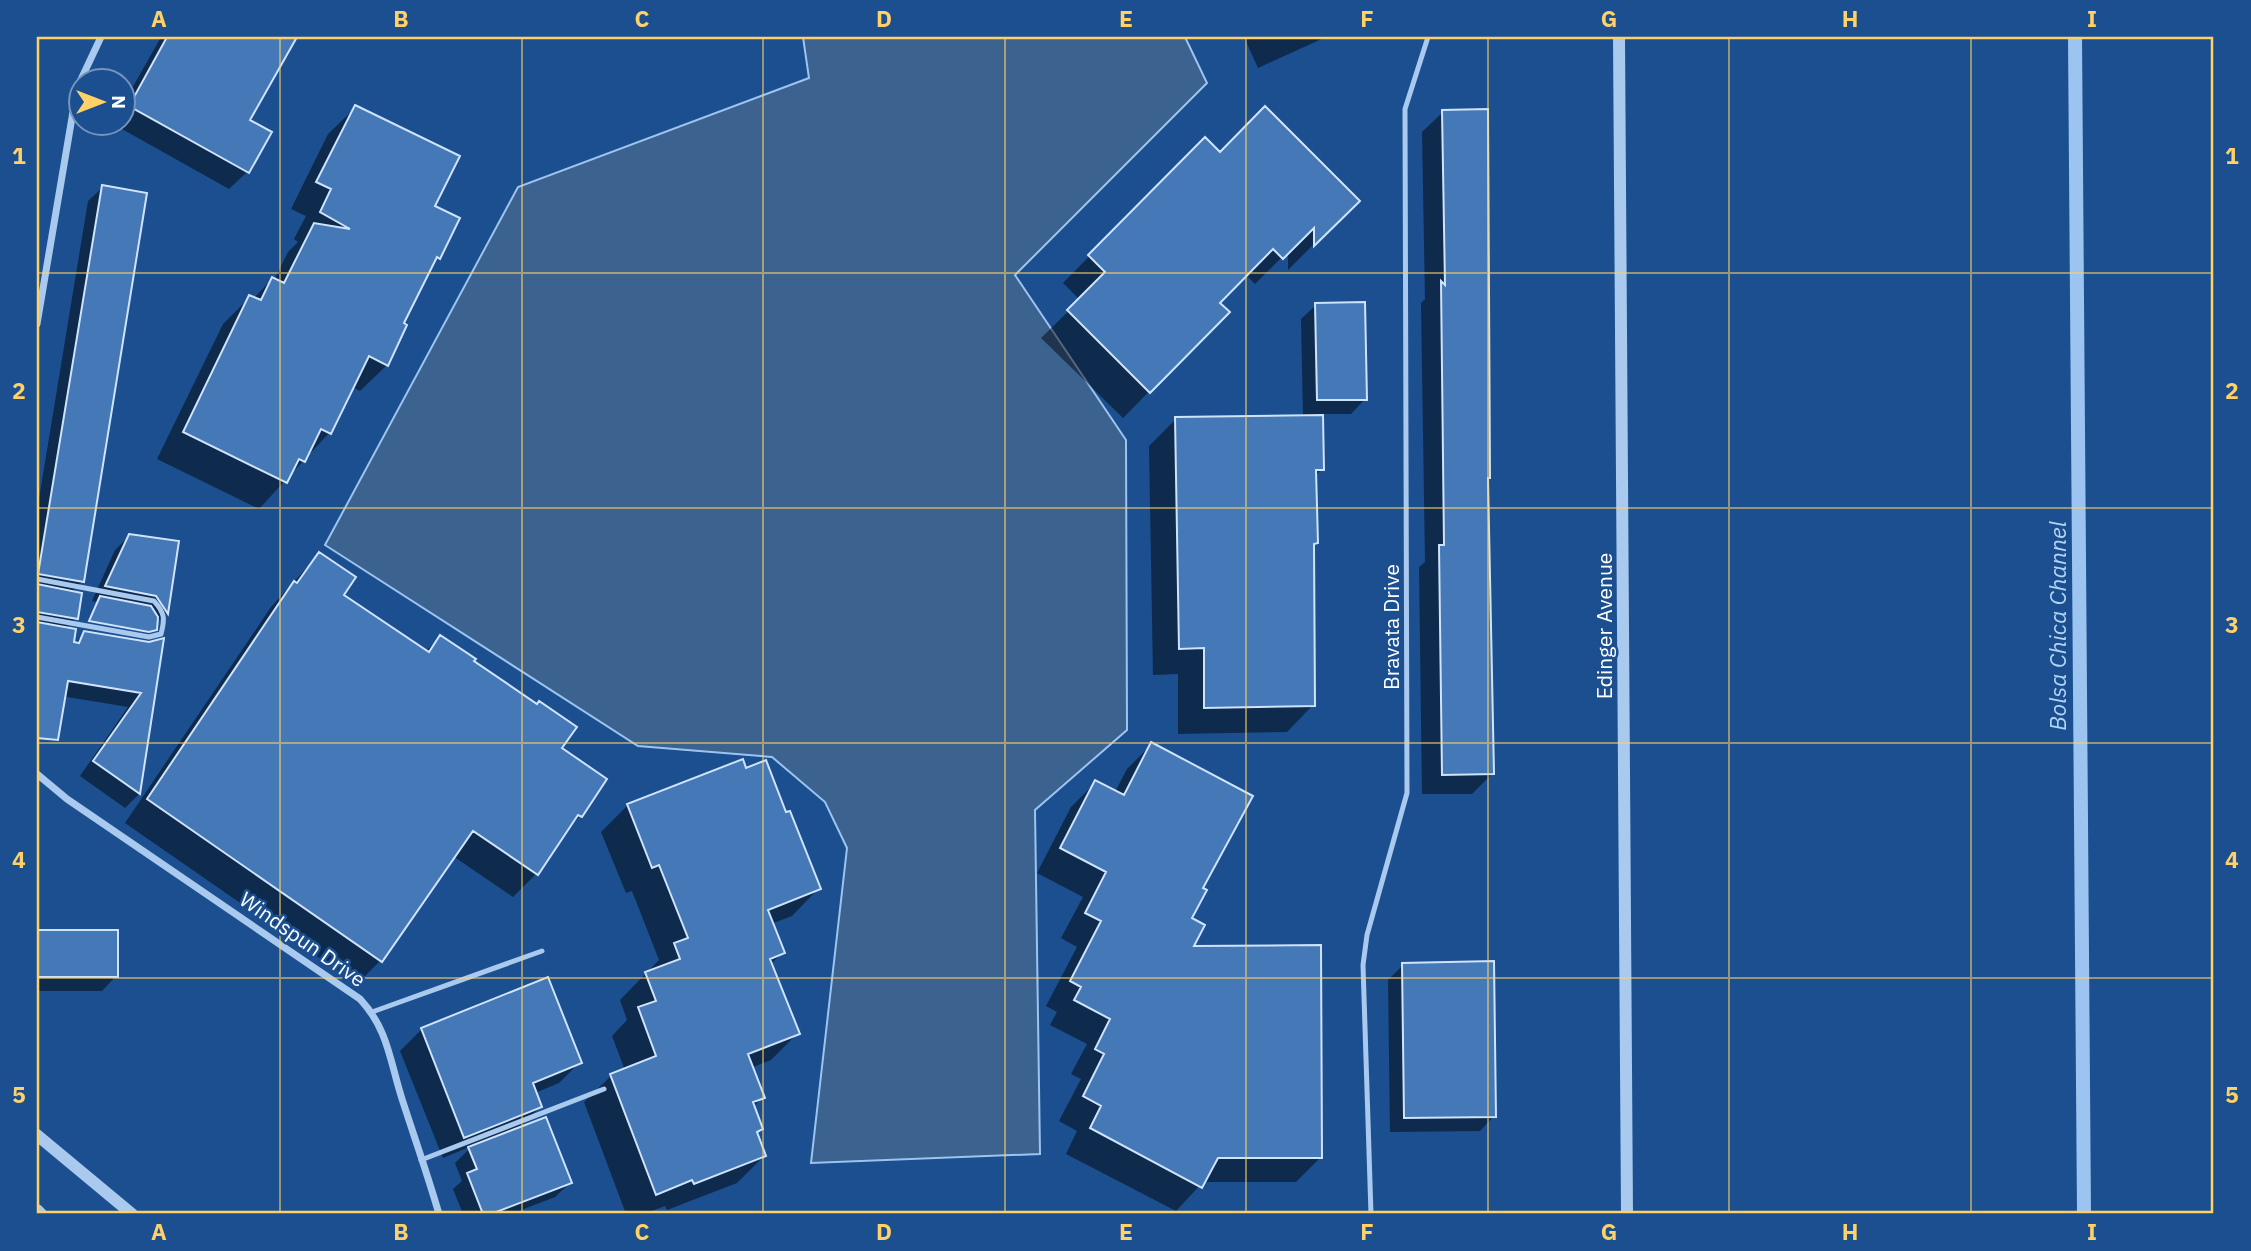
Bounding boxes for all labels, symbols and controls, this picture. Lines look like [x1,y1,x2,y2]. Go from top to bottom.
text: A [151,3,167,33]
text: B [393,3,409,33]
text: C [635,3,650,33]
text: D [876,3,892,33]
text: E [1119,3,1133,33]
text: F [1360,3,1374,33]
text: G [1601,3,1617,33]
text: H [1842,3,1858,33]
text: I [2087,3,2097,33]
north arrow [66,66,136,136]
text: N [107,95,131,109]
text: 1 [12,140,26,170]
text: 1 [2225,140,2239,170]
text: 2 [12,375,26,405]
text: 2 [2225,375,2239,405]
water label: Bolsa Chica Channel [2042,520,2072,731]
street label: Edinger Avenue [1590,553,1618,699]
street label: Bravata Drive [1377,564,1405,690]
text: 3 [12,609,26,639]
text: 3 [2225,609,2239,639]
text: 4 [12,844,26,874]
text: 4 [2225,844,2239,874]
street label: Windspun Drive [234,885,372,993]
text: 5 [12,1079,26,1109]
text: 5 [2225,1079,2239,1109]
text: A [151,1216,167,1246]
text: B [393,1216,409,1246]
text: C [635,1216,650,1246]
text: D [876,1216,892,1246]
text: E [1119,1216,1133,1246]
text: F [1360,1216,1374,1246]
text: G [1601,1216,1617,1246]
text: H [1842,1216,1858,1246]
text: I [2087,1216,2097,1246]

